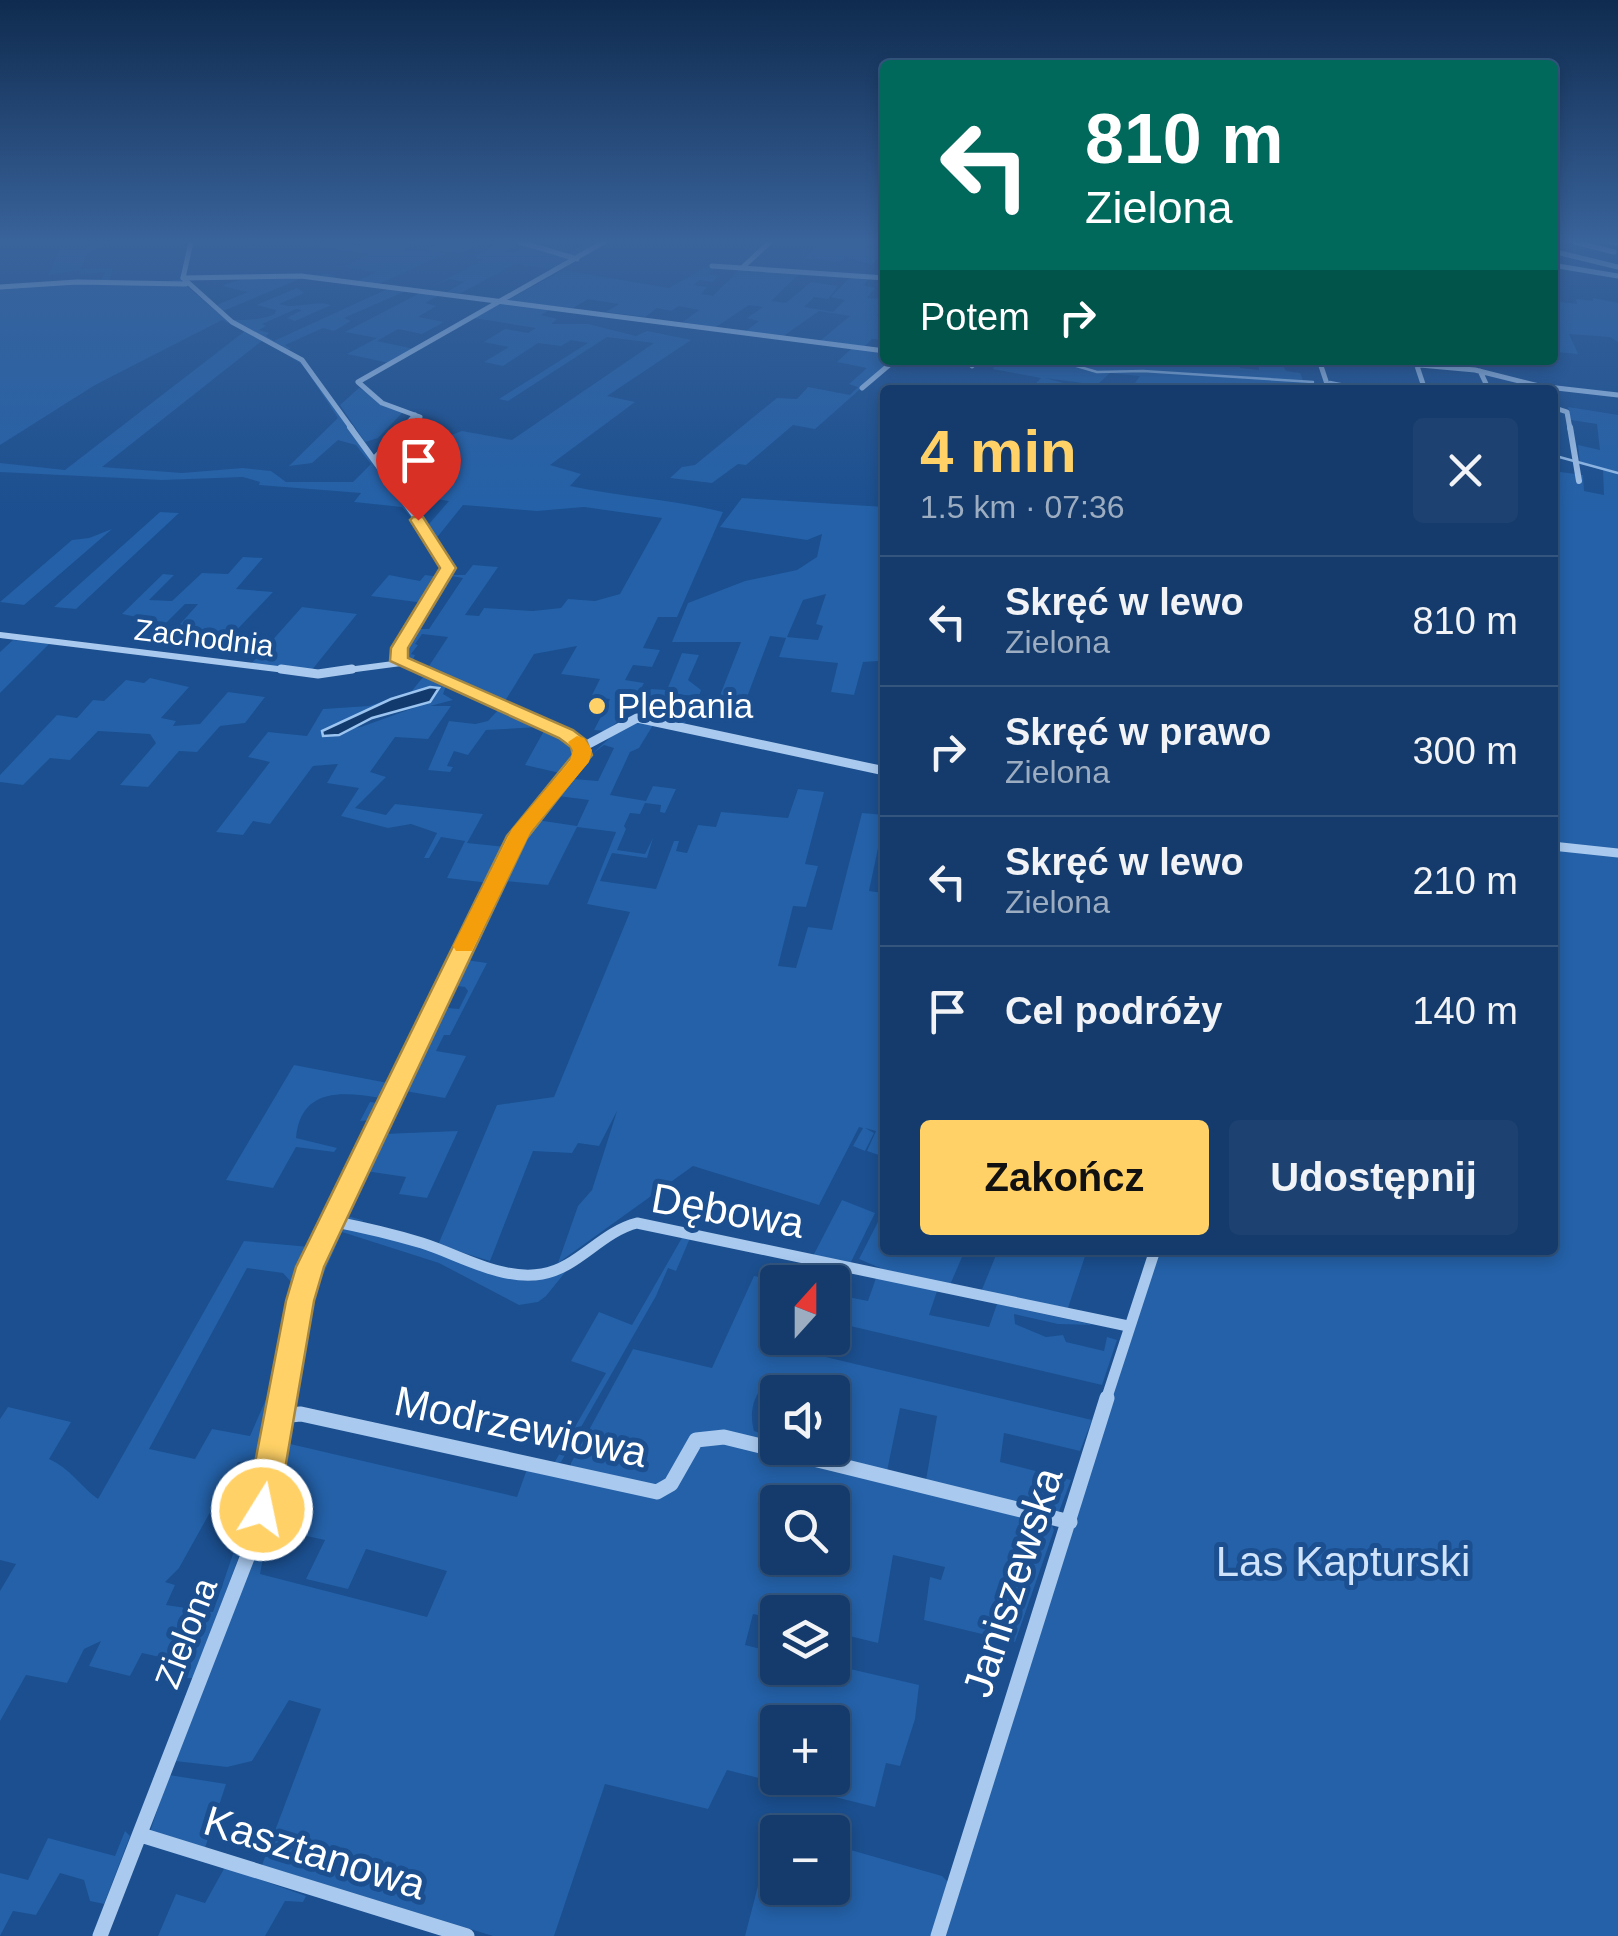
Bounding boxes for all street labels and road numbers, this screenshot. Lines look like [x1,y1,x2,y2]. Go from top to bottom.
street label: Zachodnia [133,613,276,662]
street label: Dębowa [648,1174,808,1247]
street label: Modrzewiowa [390,1377,652,1476]
street label: Janiszewska [953,1461,1072,1703]
street label: Zielona [147,1572,224,1693]
street label: Kasztanowa [199,1797,432,1909]

